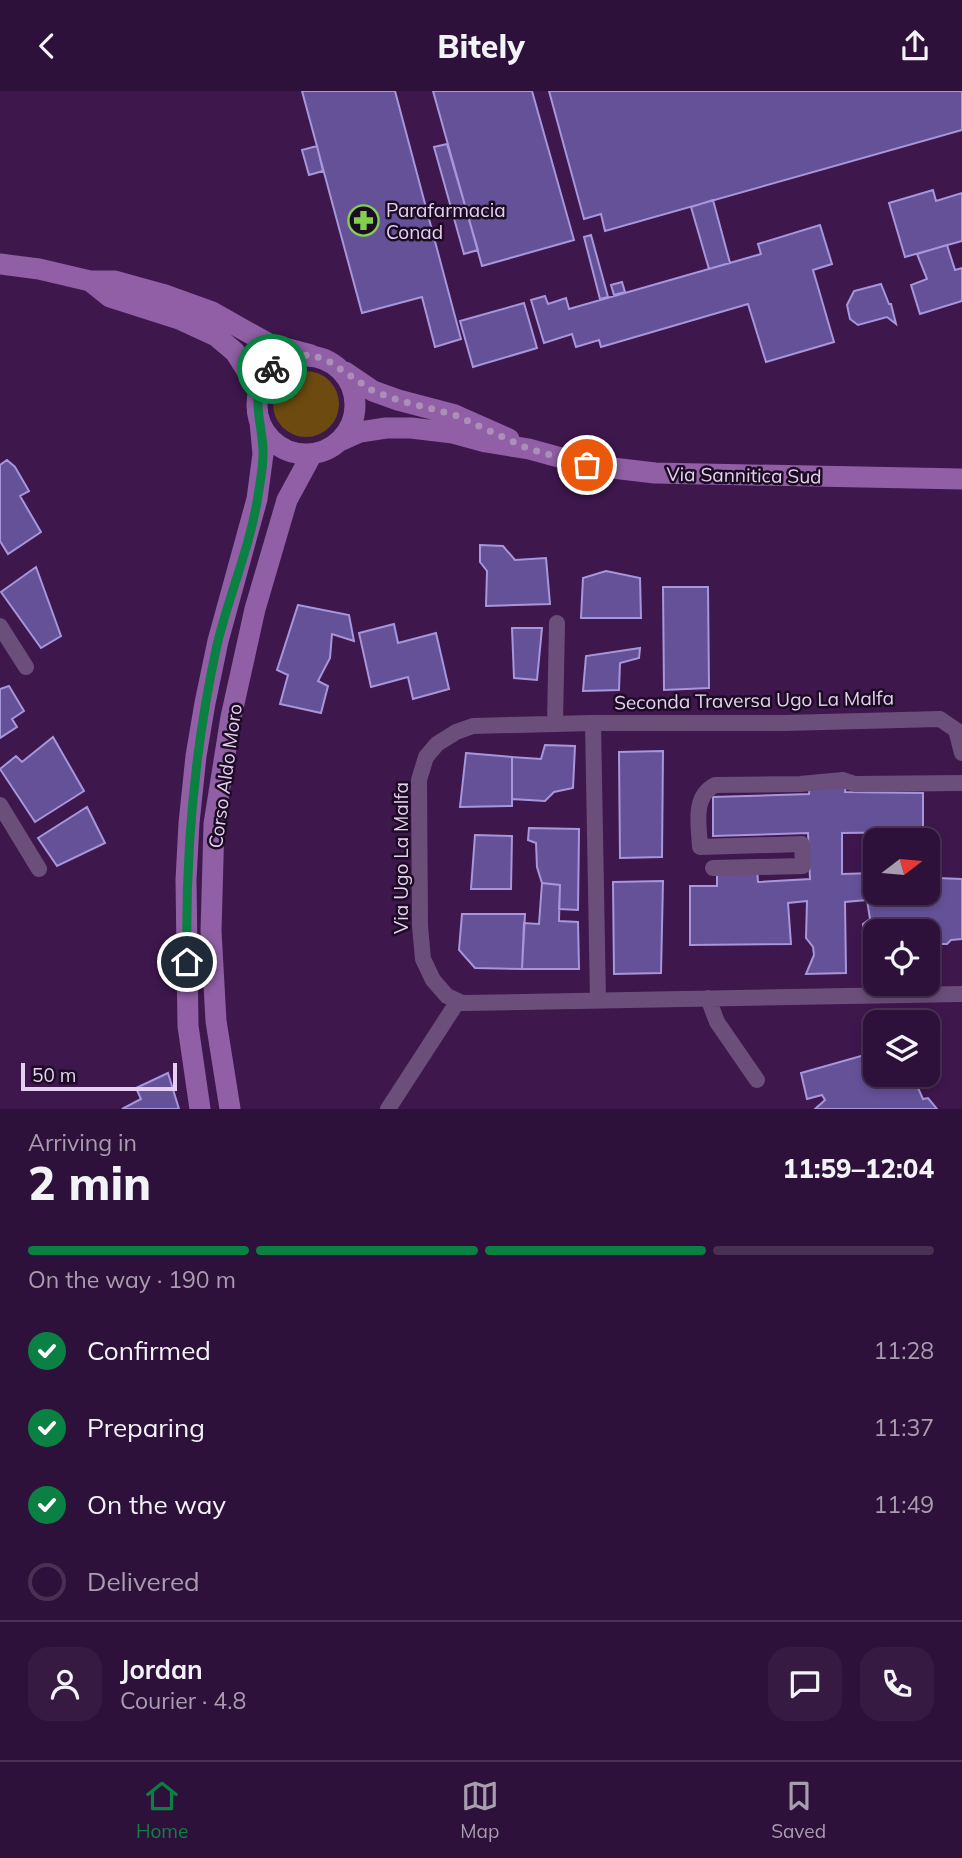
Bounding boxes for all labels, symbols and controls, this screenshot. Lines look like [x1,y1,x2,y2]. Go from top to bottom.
text: Bitely [437,26,525,66]
icon: back [28,27,66,65]
icon: share [896,27,934,65]
place label: Parafarmacia Conad [386,198,506,244]
pharmacy icon: Parafarmacia Conad [346,204,380,238]
courier [237,334,307,404]
icon: bike [253,350,291,388]
pin [557,435,617,495]
icon: bag [568,446,606,484]
street label: Via Sannitica Sud [666,462,822,488]
street label: Seconda Traversa Ugo La Malfa [614,686,894,714]
street label: Corso Aldo Moro [203,702,247,850]
street label: Via Ugo La Malfa [389,782,413,934]
north arrow [863,828,940,905]
map controls [863,828,940,1087]
button: locate [863,919,940,996]
pin [157,932,217,992]
icon: home [168,943,206,981]
button: layers [863,1010,940,1087]
scale bar [21,1060,177,1092]
text: 50 m [32,1063,76,1087]
text: Arriving in [28,1128,137,1157]
text: 11:59–12:04 [783,1152,934,1185]
text: 2 min [28,1154,151,1212]
text: On the way · 190 m [28,1265,236,1294]
icon: check [28,1332,66,1370]
text: Confirmed [87,1334,211,1367]
text: 11:28 [874,1336,934,1365]
icon: check [28,1409,66,1447]
text: Preparing [87,1411,205,1444]
text: 11:37 [874,1413,934,1442]
icon: check [28,1486,66,1524]
text: On the way [87,1488,226,1521]
text: 11:49 [874,1490,934,1519]
text: Delivered [87,1565,200,1598]
button: person [28,1647,102,1721]
button: chat [768,1647,842,1721]
button: phone [860,1647,934,1721]
text: Jordan [120,1653,203,1686]
text: Courier · 4.8 [120,1686,246,1715]
tab: Home [136,1777,188,1843]
tab: Map [460,1777,499,1843]
tab: Saved [771,1777,826,1843]

